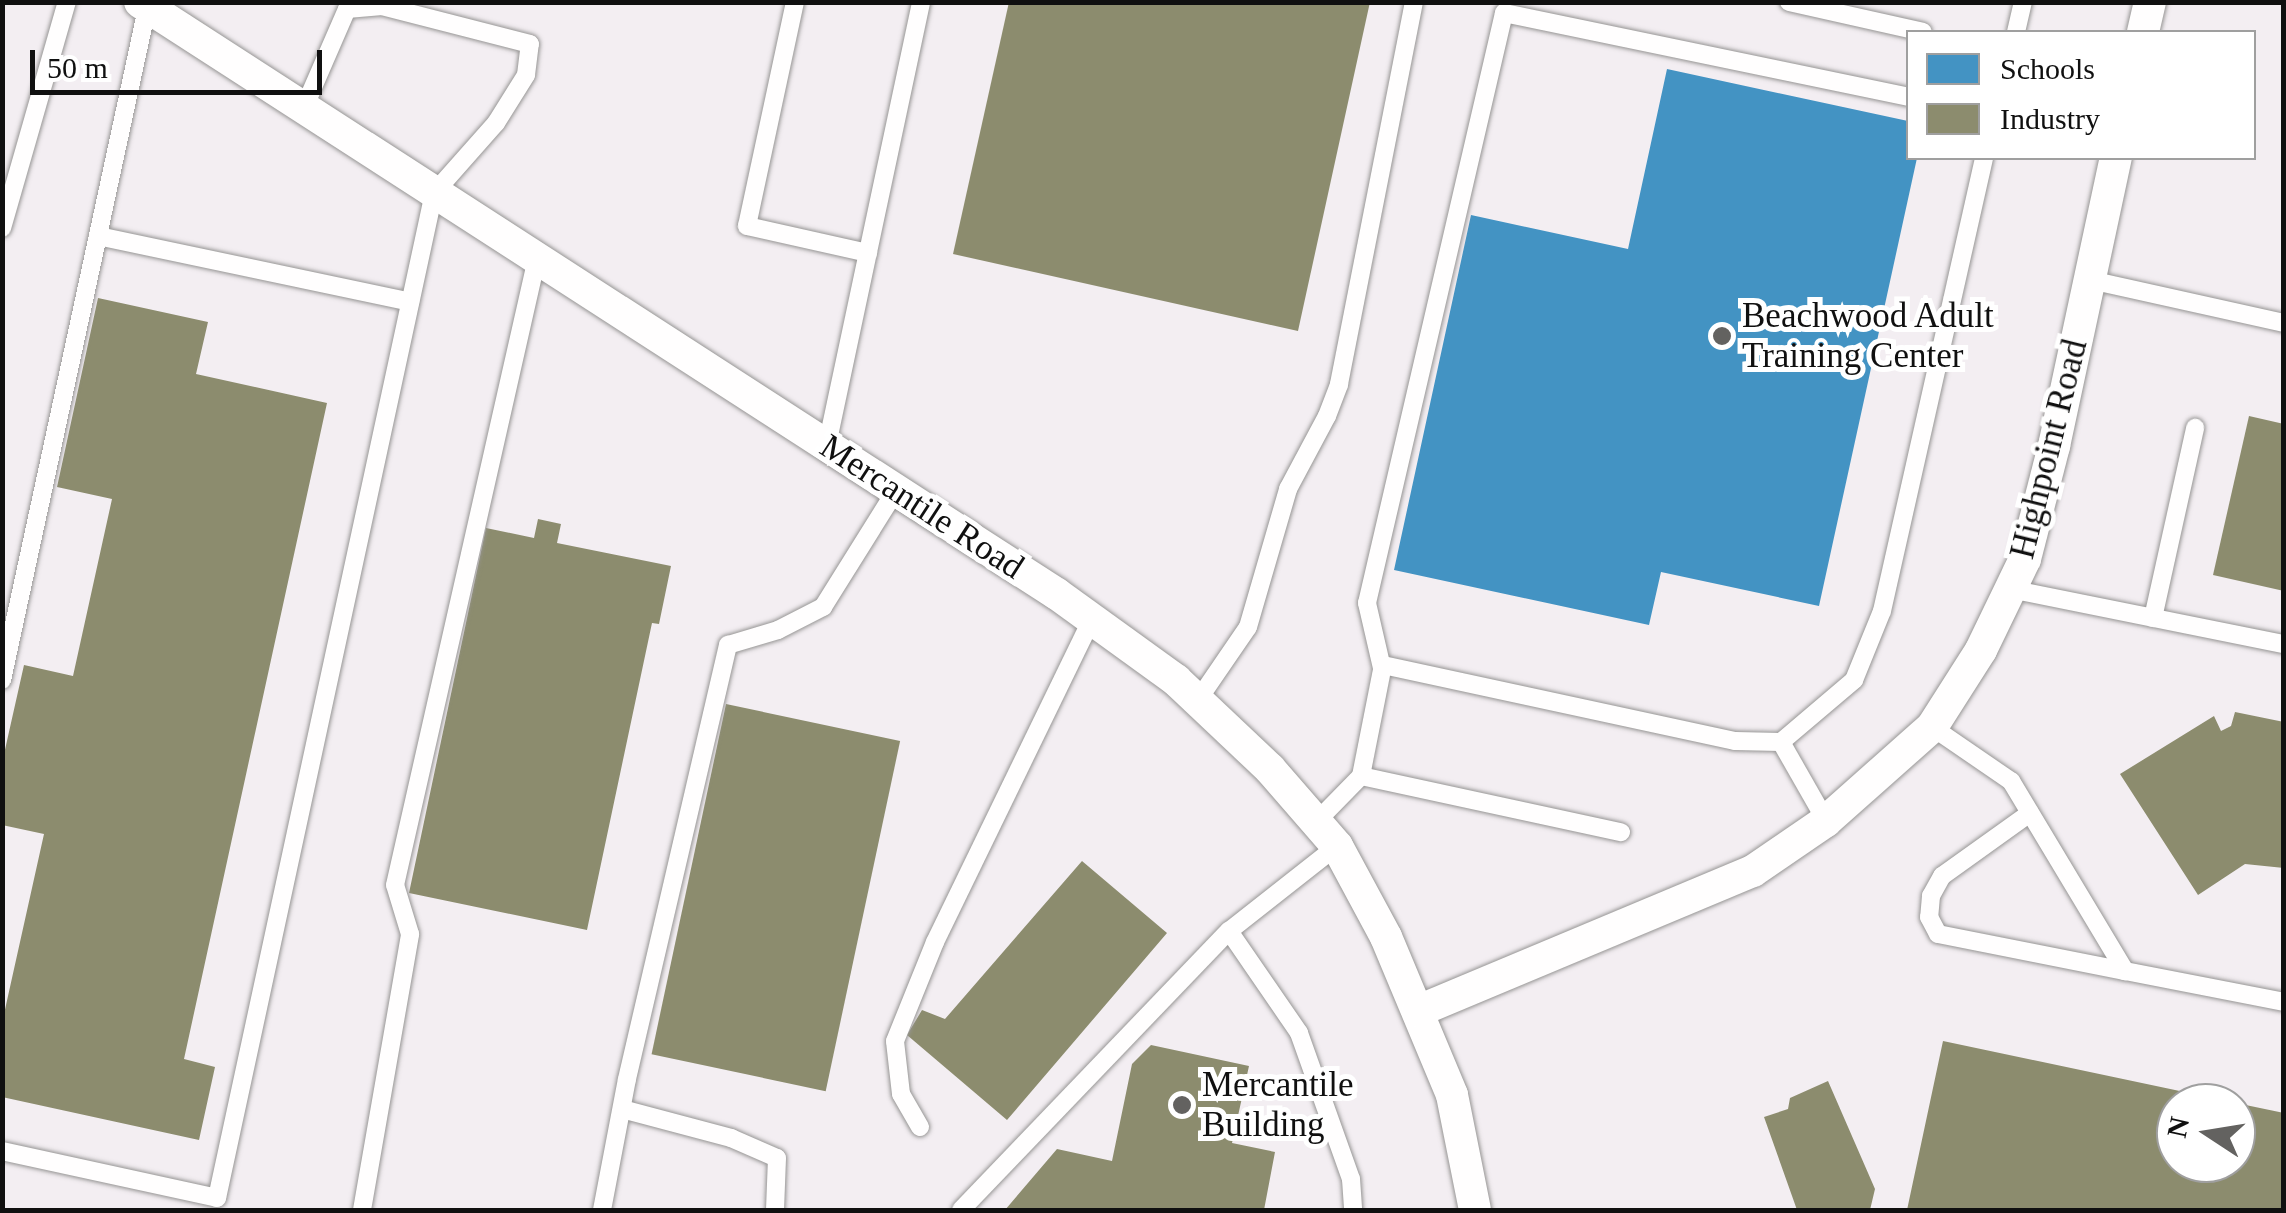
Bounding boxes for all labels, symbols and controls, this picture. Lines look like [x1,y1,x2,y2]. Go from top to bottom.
scale bar [35,30,328,92]
legend [1906,30,2256,160]
text: 50 m [47,51,108,84]
text: Schools [2000,52,2095,85]
text: Industry [2000,102,2100,135]
place label: Beachwood Adult Training Center [1742,295,1996,377]
marker: Beachwood Adult Training Center [1711,325,1733,347]
street label: Highpoint Road [2001,335,2097,563]
street label: Mercantile Road [812,426,1032,588]
place label: Mercantile Building [1202,1064,1354,1146]
north arrow [2156,1083,2256,1183]
marker: Mercantile Building [1171,1094,1193,1116]
text: N [2161,1114,2195,1140]

